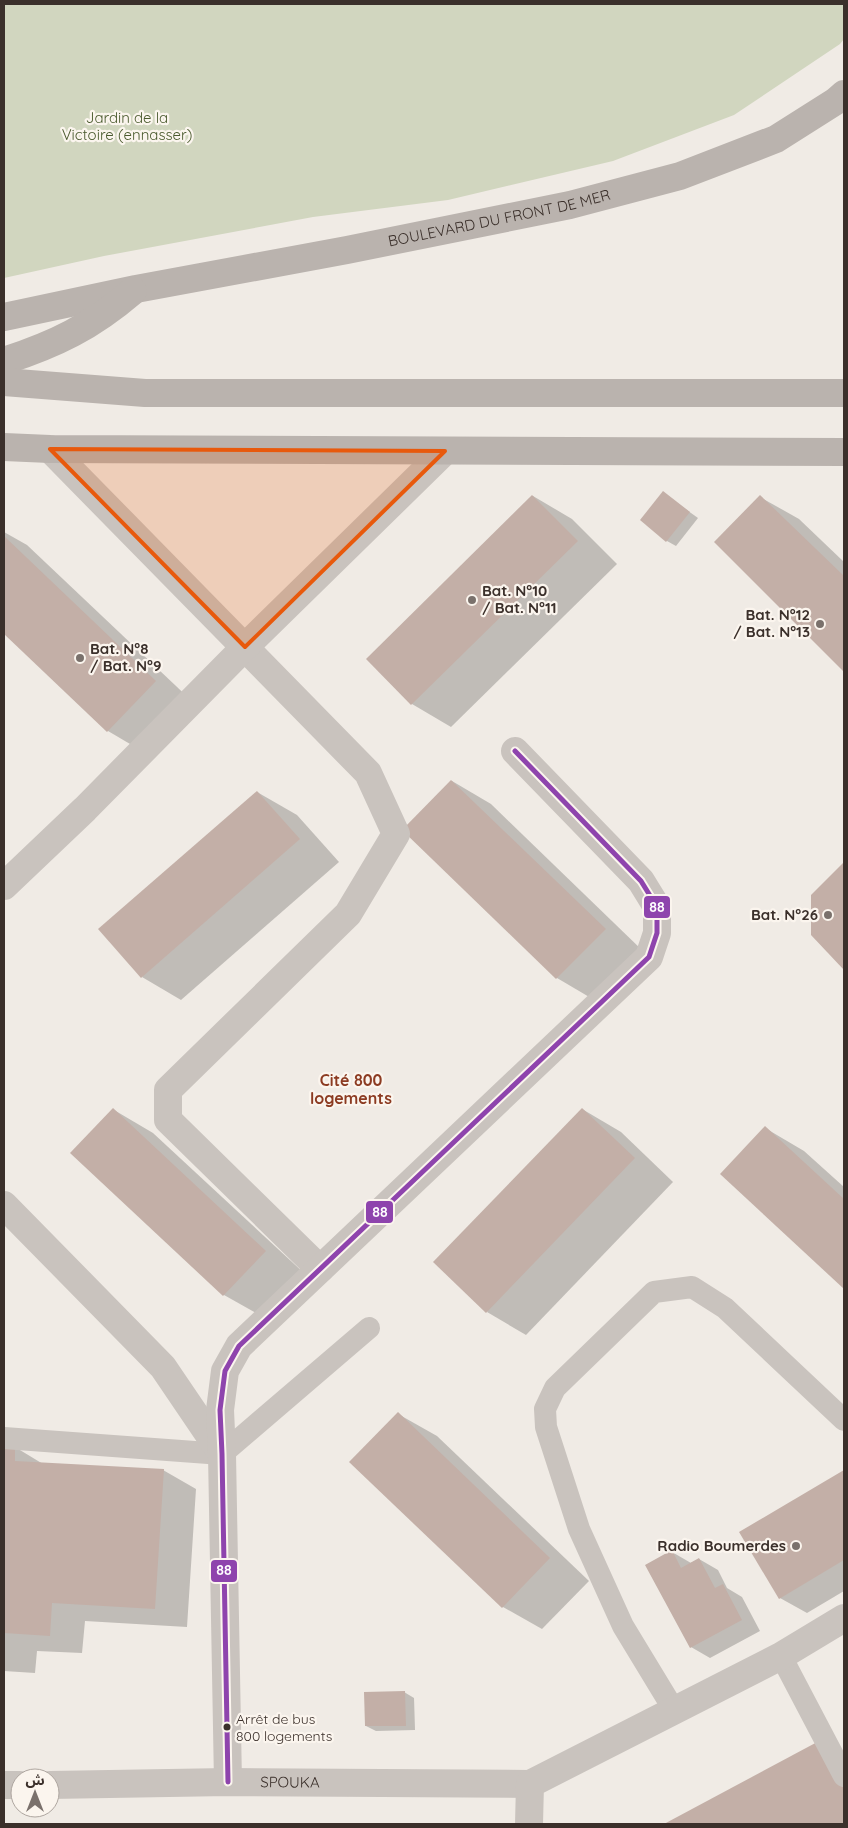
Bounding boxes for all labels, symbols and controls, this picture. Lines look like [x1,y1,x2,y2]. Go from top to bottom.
park label: Jardin de la Victoire (ennasser) [62,108,192,144]
street label: BOULEVARD DU FRONT DE MER [386,185,612,250]
place label: Bat. N°10 / Bat. N°11 [482,581,557,617]
marker: Bat. N°10 / Bat. N°11 [466,594,478,606]
place label: Bat. N°12 / Bat. N°13 [733,605,810,641]
marker: Bat. N°12 / Bat. N°13 [814,618,826,630]
place label: Bat. N°8 / Bat. N°9 [90,639,161,675]
marker: Bat. N°8 / Bat. N°9 [74,652,86,664]
line badge: 88 [643,895,671,919]
text: 88 [649,898,665,916]
place label: Bat. N°26 [751,905,818,924]
marker: Bat. N°26 [822,909,834,921]
district label: Cité 800 logements [310,1070,392,1108]
line badge: 88 [365,1200,394,1224]
text: 88 [372,1203,388,1221]
place label: Radio Boumerdes [657,1536,786,1555]
marker: Radio Boumerdes [790,1540,802,1552]
line badge: 88 [210,1559,238,1583]
text: 88 [216,1561,232,1579]
place label: Arrêt de bus 800 logements [236,1710,332,1745]
marker: Arrêt de bus 800 logements [222,1722,232,1732]
north arrow [10,1768,60,1818]
text: ش [25,1771,45,1789]
street label: SPOUKA [260,1772,320,1792]

